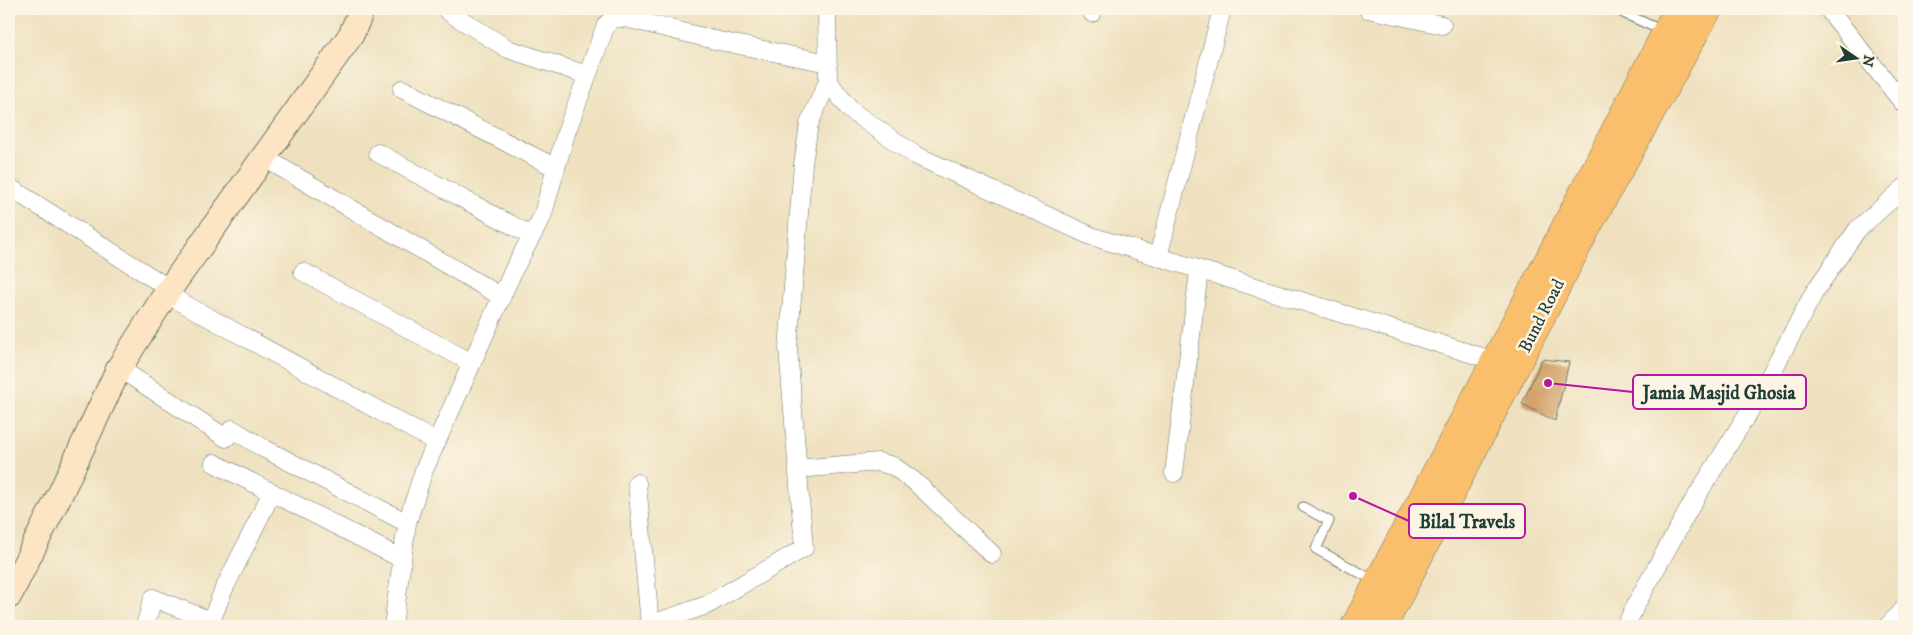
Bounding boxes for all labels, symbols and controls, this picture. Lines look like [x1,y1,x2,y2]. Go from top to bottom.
north arrow [1830,32,1880,82]
text: N [1858,53,1878,69]
street label: Bund Road [1514,276,1570,356]
callout: Jamia Masjid Ghosia [1633,375,1806,409]
text: Jamia Masjid Ghosia [1640,382,1796,406]
callout: Bilal Travels [1409,504,1525,538]
text: Bilal Travels [1419,511,1516,534]

